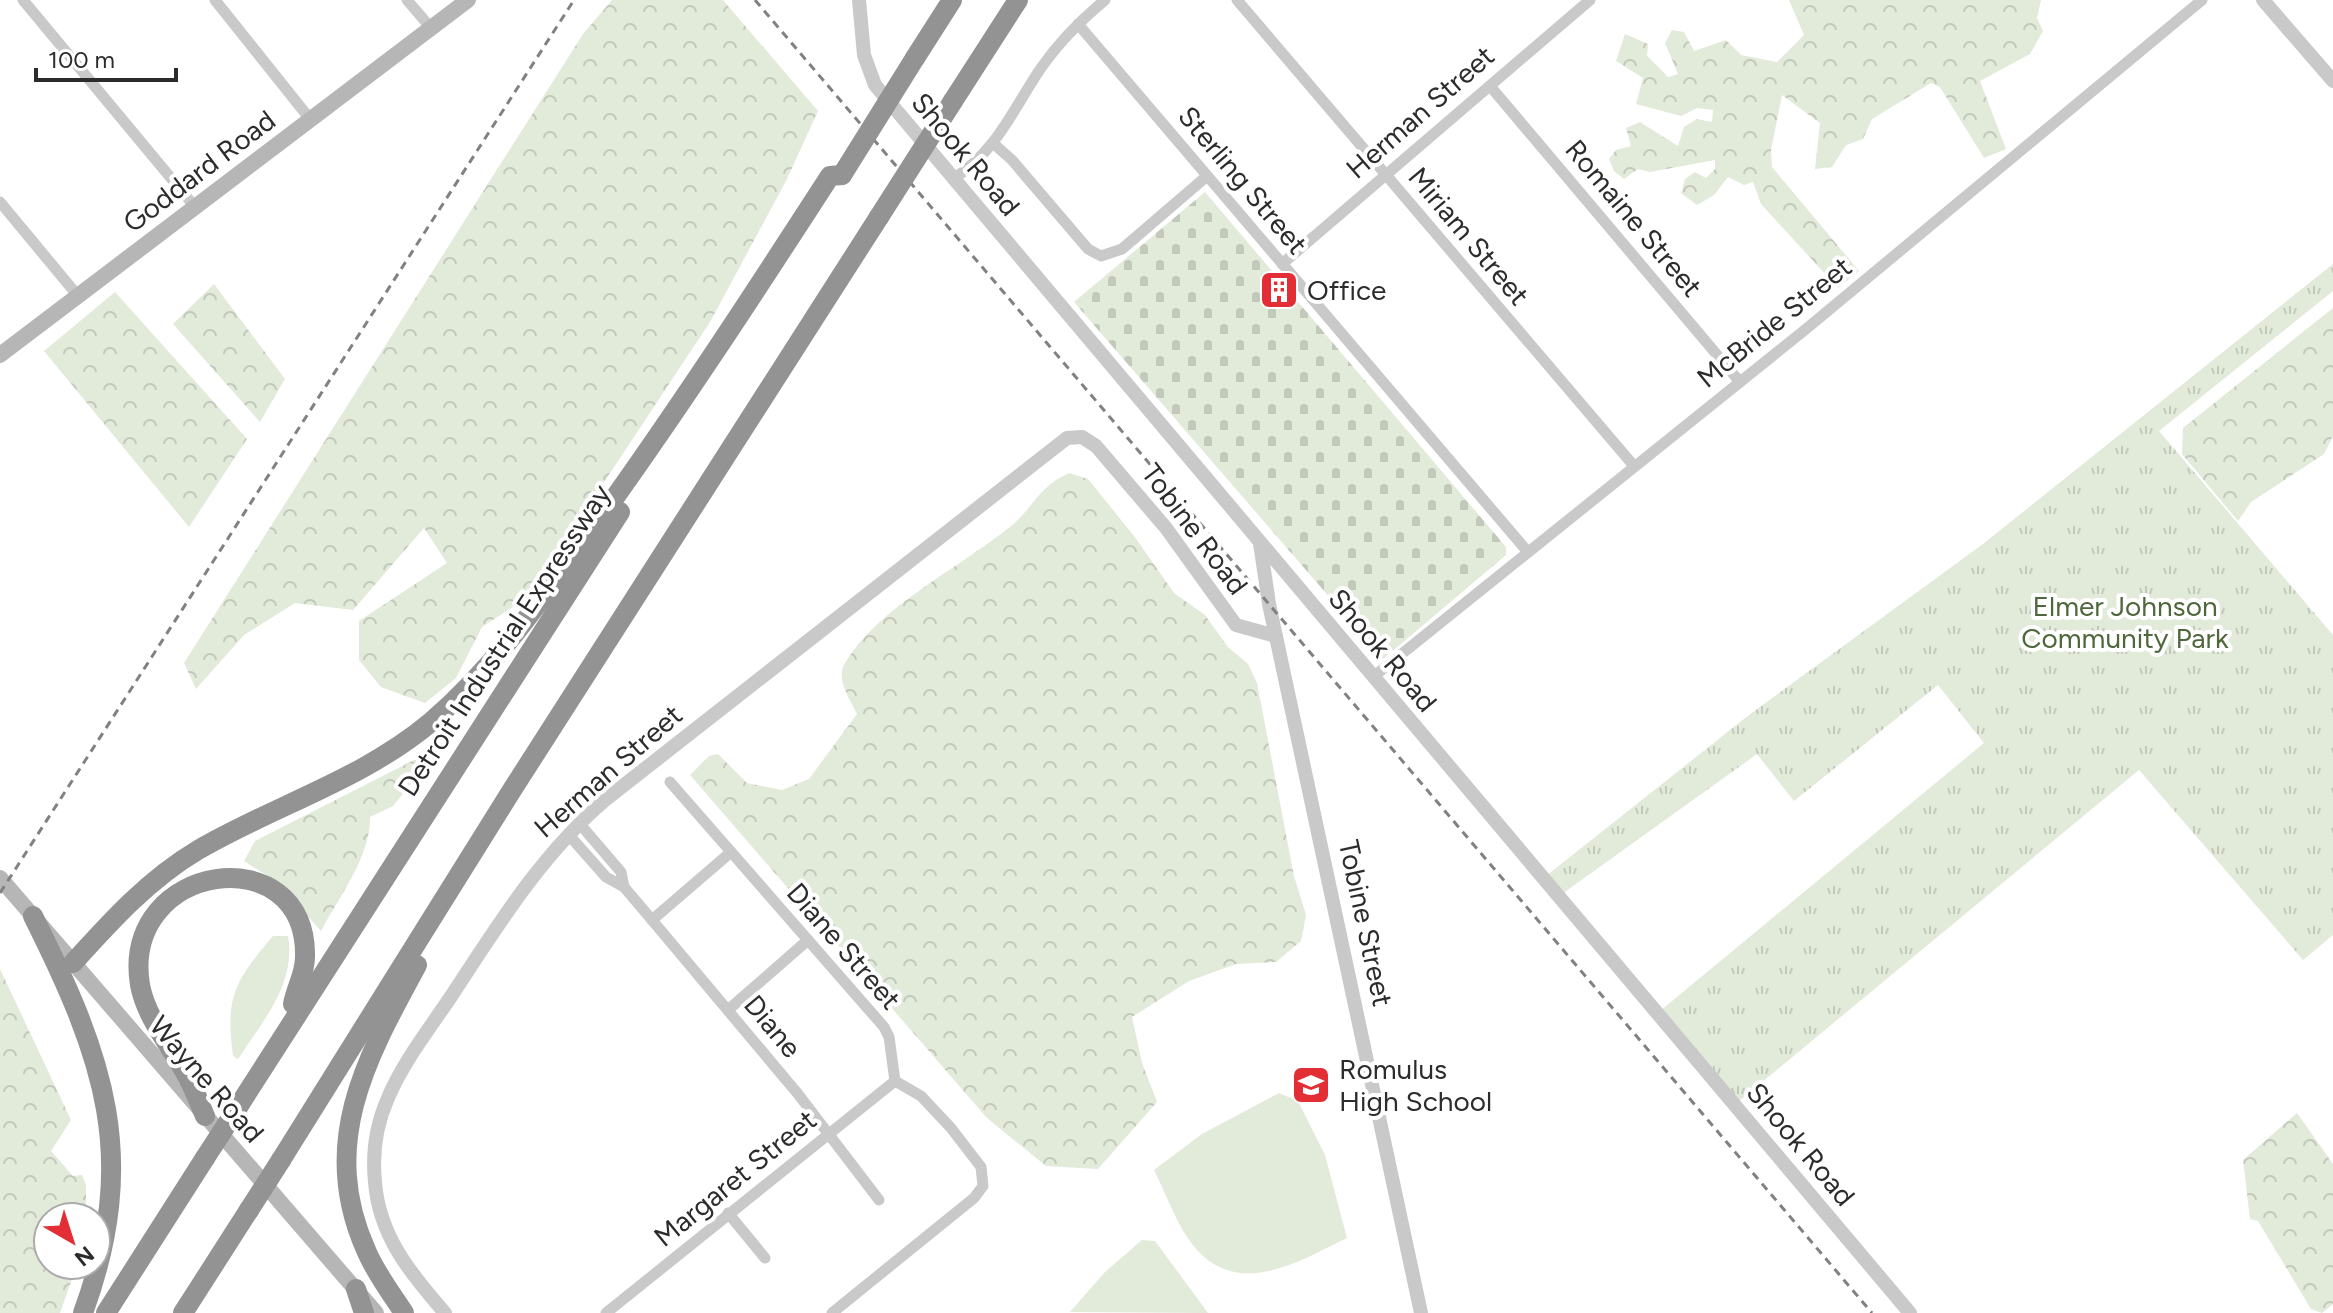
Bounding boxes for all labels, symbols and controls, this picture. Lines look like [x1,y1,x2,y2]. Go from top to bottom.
scale bar [36,32,176,82]
street label: Herman Street [1339,39,1501,185]
text: 100 m [48,45,115,74]
street label: Shook Road [905,86,1027,222]
street label: Sterling Street [1171,99,1315,261]
street label: Goddard Road [116,103,282,239]
street label: Romaine Street [1558,133,1710,303]
street label: Miriam Street [1401,160,1537,312]
street label: McBride Street [1690,249,1858,395]
building icon: Office [1258,269,1300,311]
place label: Office [1307,273,1386,307]
street label: Tobine Road [1135,457,1255,601]
street label: Detroit Industrial Expressway [390,478,618,802]
street label: Shook Road [1322,582,1444,718]
park label: Elmer Johnson Community Park [2021,589,2229,655]
street label: Herman Street [527,698,689,844]
street label: Tobine Street [1332,837,1400,1009]
street label: Diane Street [780,876,908,1016]
street label: Diane [737,988,809,1064]
street label: Wayne Road [143,1009,271,1149]
place label: Romulus High School [1339,1052,1492,1118]
school or university icon: Romulus High School [1290,1064,1332,1106]
street label: Shook Road [1740,1076,1862,1212]
street label: Margaret Street [647,1102,823,1254]
north arrow [32,1201,112,1281]
text: N [69,1240,99,1272]

